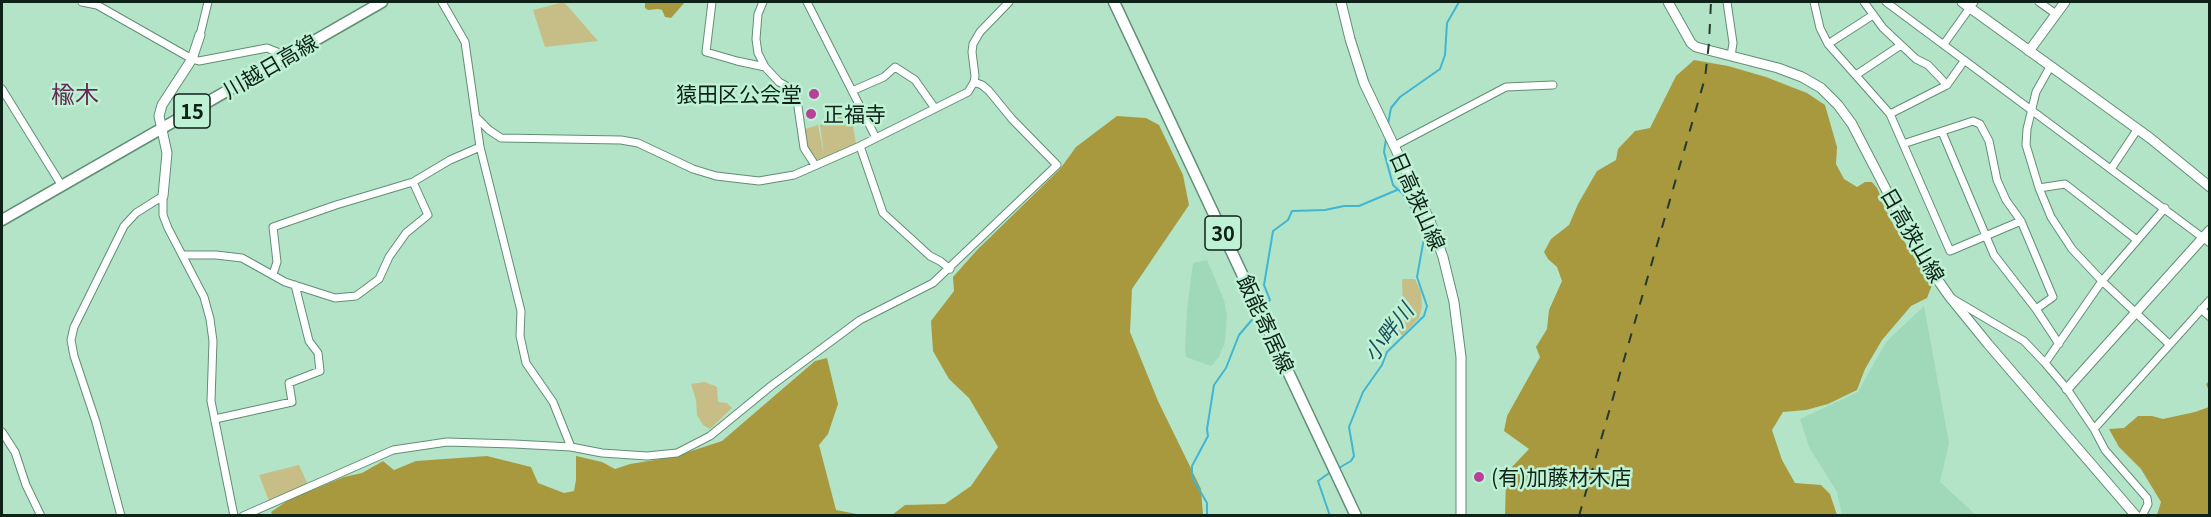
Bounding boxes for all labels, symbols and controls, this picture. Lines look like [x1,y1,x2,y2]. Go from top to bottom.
street label: 川越日高線 [218,29,322,103]
district label: 楡木 [51,80,99,108]
place label: 猿田区公会堂 [676,81,802,107]
marker: 猿田区公会堂 [807,87,821,101]
road number: 15 [174,94,210,128]
place label: 正福寺 [823,101,886,127]
marker: 正福寺 [804,107,818,121]
street label: 日高狭山線 [1385,148,1451,254]
street label: 日高狭山線 [1876,183,1950,287]
road number: 30 [1205,216,1241,250]
street label: 飯能寄居線 [1232,271,1300,377]
water label: 小畔川 [1357,298,1419,366]
place label: (有)加藤材木店 [1491,464,1631,490]
marker: (有)加藤材木店 [1472,470,1486,484]

